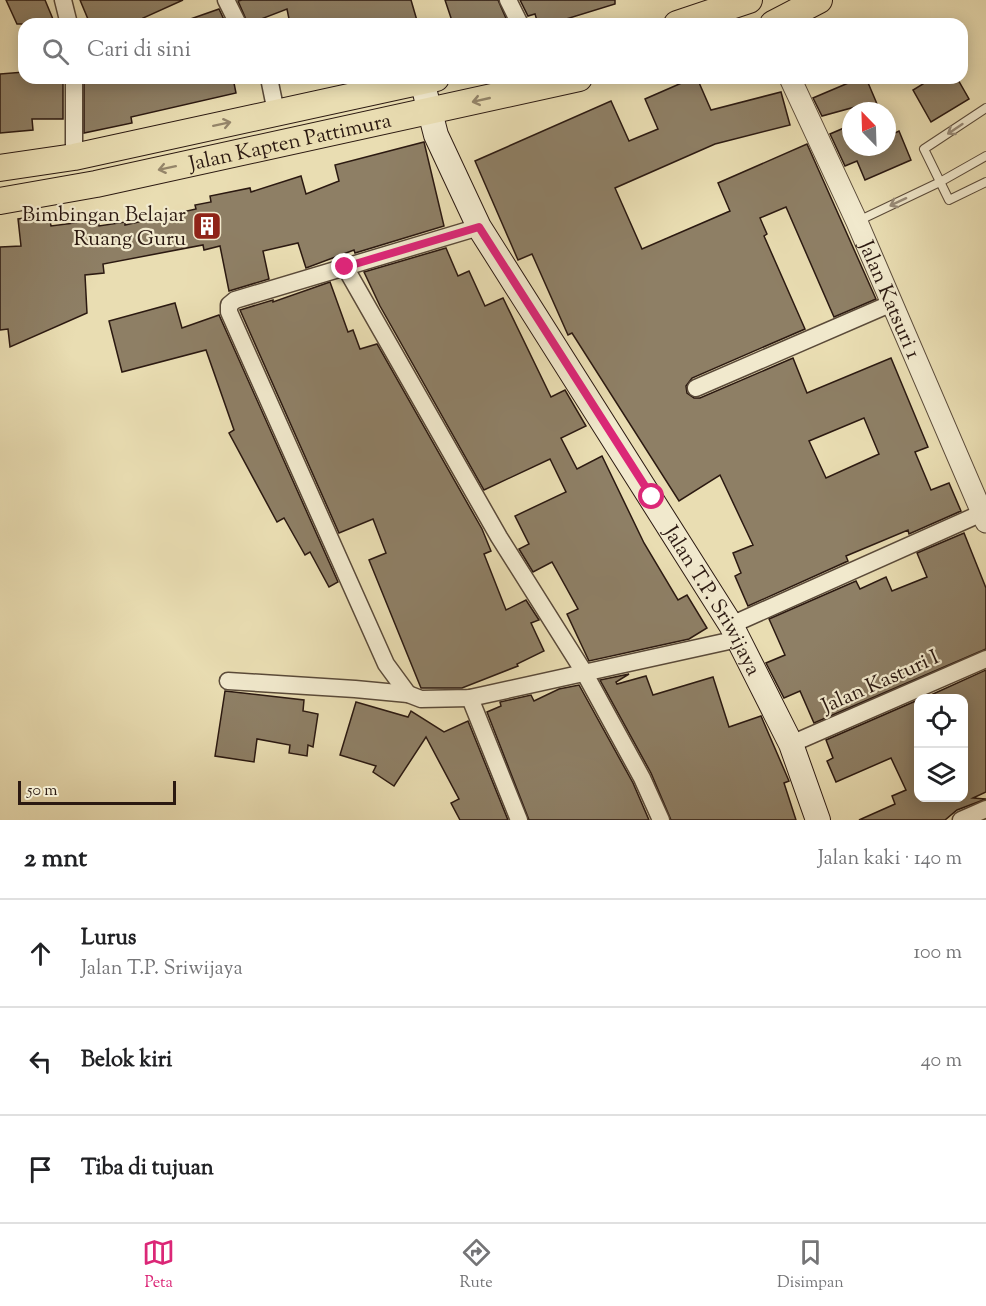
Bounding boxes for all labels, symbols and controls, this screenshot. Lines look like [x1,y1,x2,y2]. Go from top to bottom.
search box [18,18,968,84]
icon: search [39,35,72,68]
text: Cari di sini [87,35,191,67]
one-way arrow [472,95,491,106]
north arrow [842,102,896,156]
street label: Jalan Kapten Pattimura [185,107,395,180]
one-way arrow [212,118,231,130]
one-way arrow [947,123,964,135]
one-way arrow [158,163,178,174]
one-way arrow [890,196,908,208]
place label: Bimbingan Belajar Ruang Guru [22,201,186,255]
building icon: Bimbingan Belajar Ruang Guru [191,210,223,242]
street label: Jalan Katsuri 1 [849,235,927,364]
route end [331,253,357,279]
route start [638,483,664,509]
street label: Jalan T.P. Sriwijaya [654,520,767,682]
street label: Jalan Kasturi I [816,643,944,723]
map controls [914,694,968,802]
button: locate [914,694,968,748]
button: layers [914,748,968,802]
scale bar [18,778,176,806]
text: 50 m [27,780,58,803]
text: 2 mnt [24,841,87,878]
text: Jalan kaki · 140 m [818,845,962,874]
text: Lurus [81,923,137,955]
icon: ahead [24,937,57,970]
text: 100 m [913,939,962,968]
text: Jalan T.P. Sriwijaya [81,955,243,984]
icon: left [24,1045,57,1078]
text: Belok kiri [81,1045,172,1077]
text: 40 m [921,1047,962,1076]
icon: arrive [24,1153,57,1186]
text: Tiba di tujuan [81,1153,214,1185]
tab: Peta [142,1236,175,1295]
tab: Rute [459,1236,493,1295]
tab: Disimpan [777,1236,844,1295]

